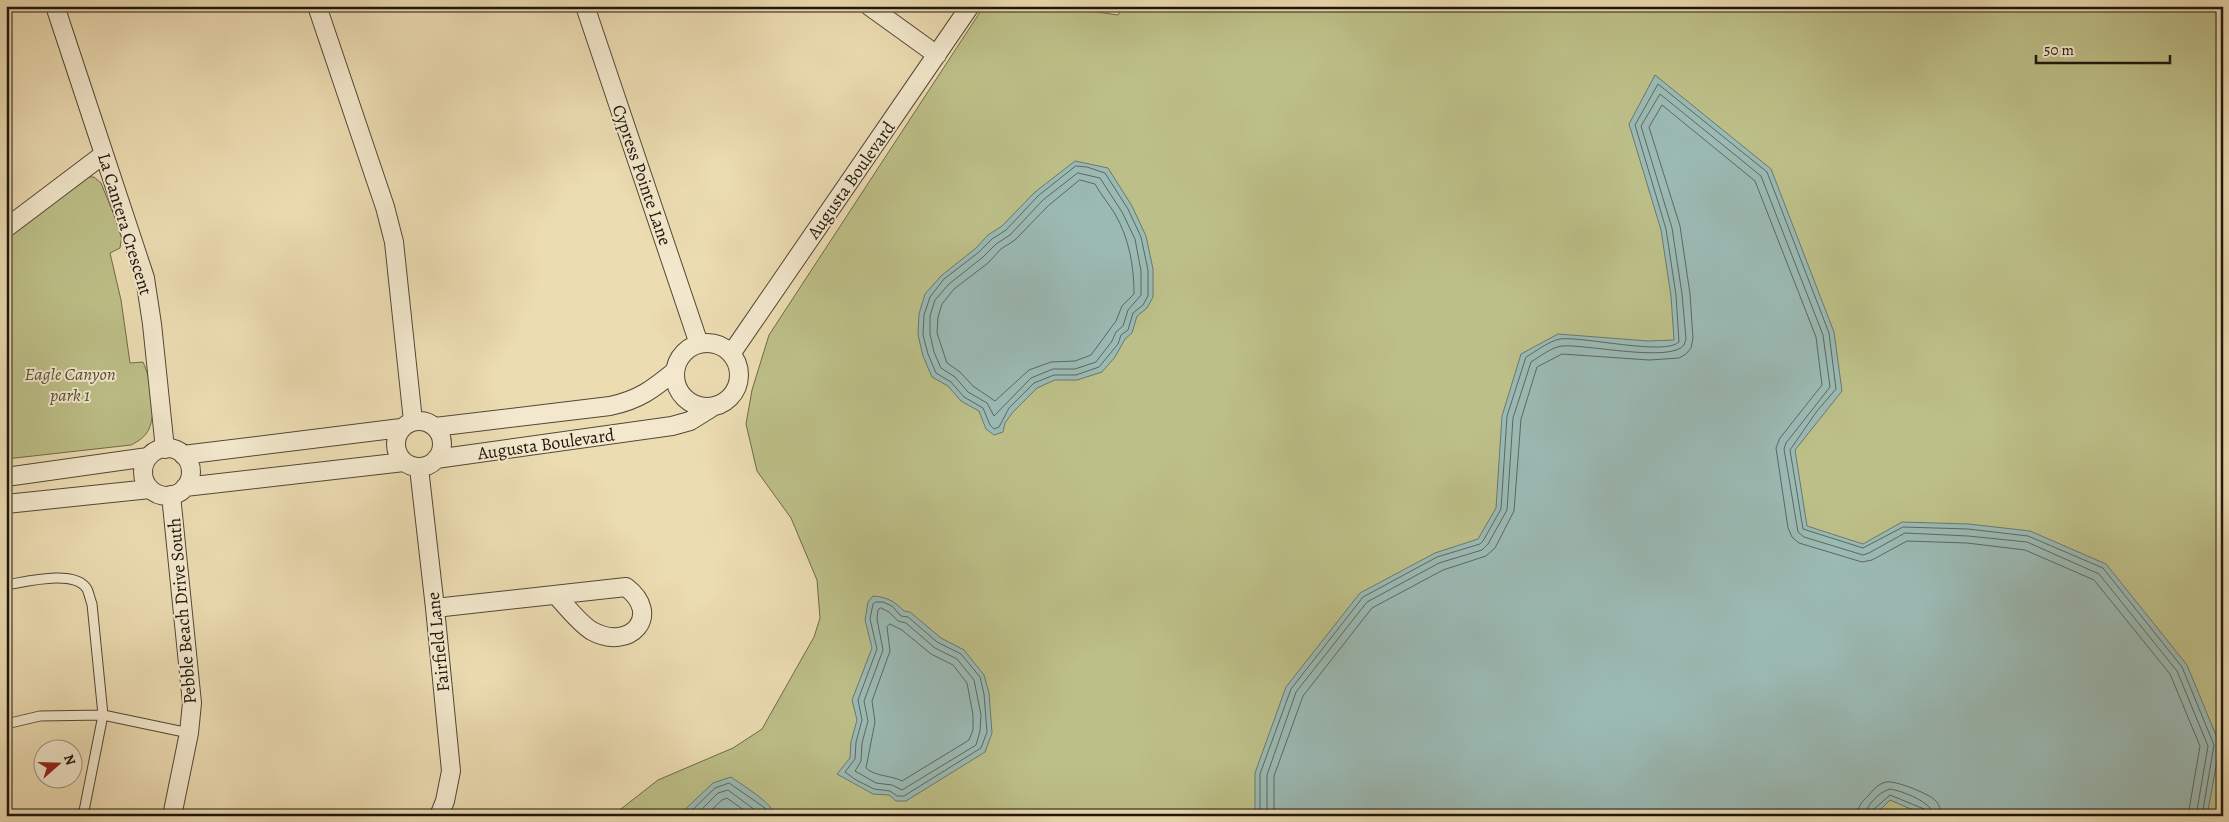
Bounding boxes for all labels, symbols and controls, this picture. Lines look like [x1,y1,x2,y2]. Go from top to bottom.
scale bar [2036,32,2170,64]
text: 50 m [2044,40,2074,60]
street label: Cypress Pointe Lane [607,101,677,249]
street label: Augusta Boulevard [801,116,901,244]
street label: La Cantera Crescent [92,150,158,298]
park label: Eagle Canyon park 1 [24,362,116,407]
street label: Augusta Boulevard [475,422,616,466]
street label: Pebble Beach Drive South [162,517,202,705]
street label: Fairfield Lane [421,591,455,693]
north arrow [32,740,82,790]
text: N [59,752,80,768]

